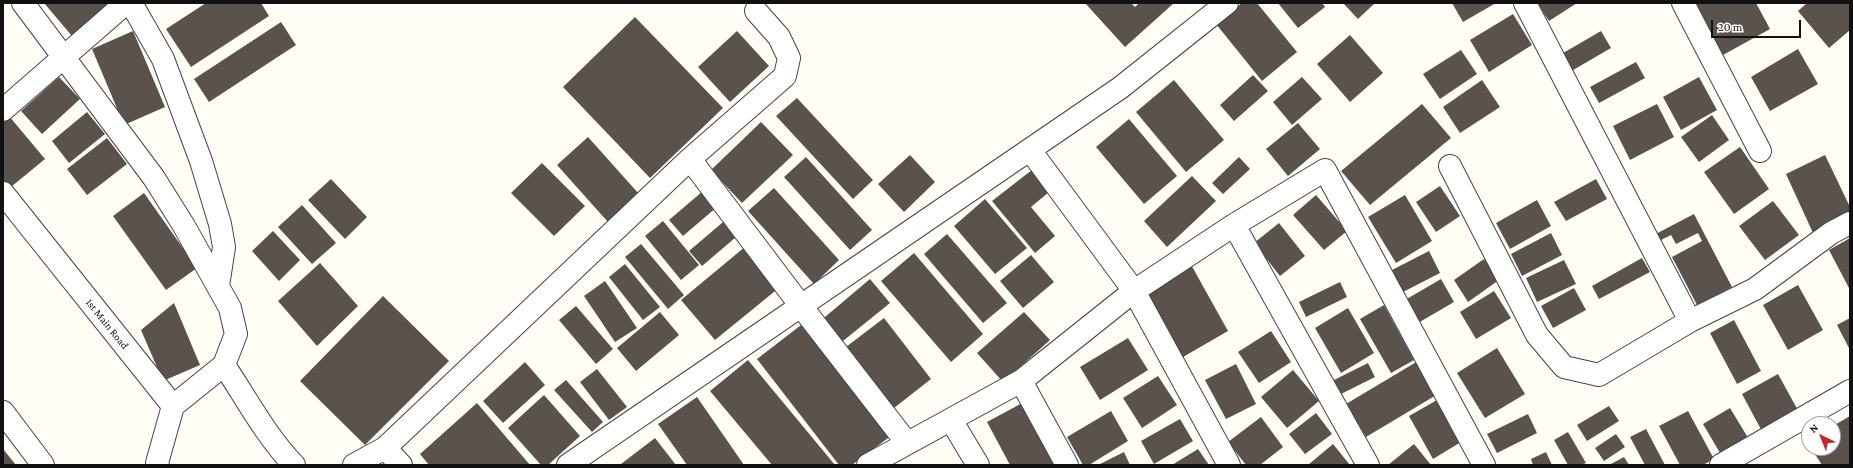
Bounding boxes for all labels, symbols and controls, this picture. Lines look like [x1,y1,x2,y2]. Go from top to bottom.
scale bar [1713,12,1803,38]
text: 20 m [1718,20,1742,34]
street label: 1st Main Road [83,296,131,352]
north arrow [1801,416,1841,456]
text: N [1807,421,1820,435]

